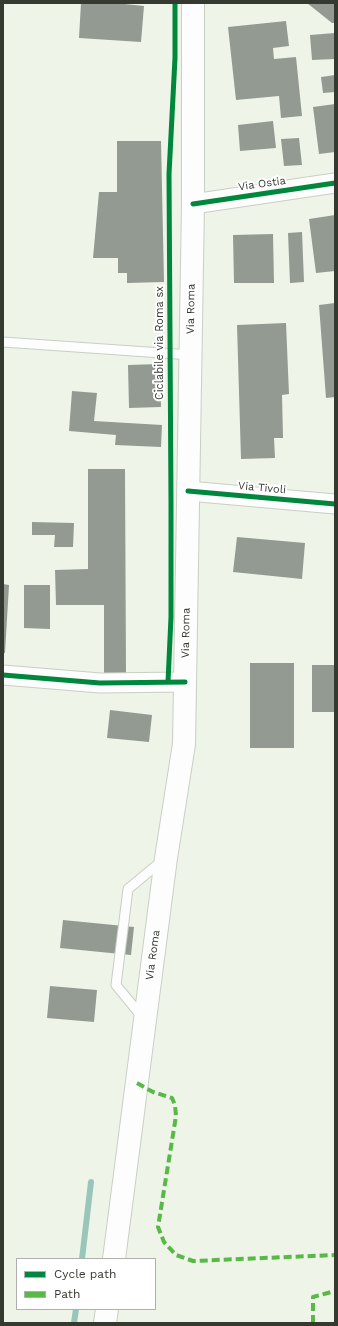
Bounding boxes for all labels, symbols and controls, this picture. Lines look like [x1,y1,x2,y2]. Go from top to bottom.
street label: Via Ostia [237,174,287,194]
street label: Via Roma [184,284,198,334]
street label: Ciclabile via Roma sx [153,286,167,400]
street label: Via Tivoli [237,479,287,497]
street label: Via Roma [179,608,193,658]
street label: Via Roma [143,929,163,981]
legend [16,1258,156,1310]
text: Cycle path [54,1267,116,1281]
text: Path [54,1287,80,1301]

